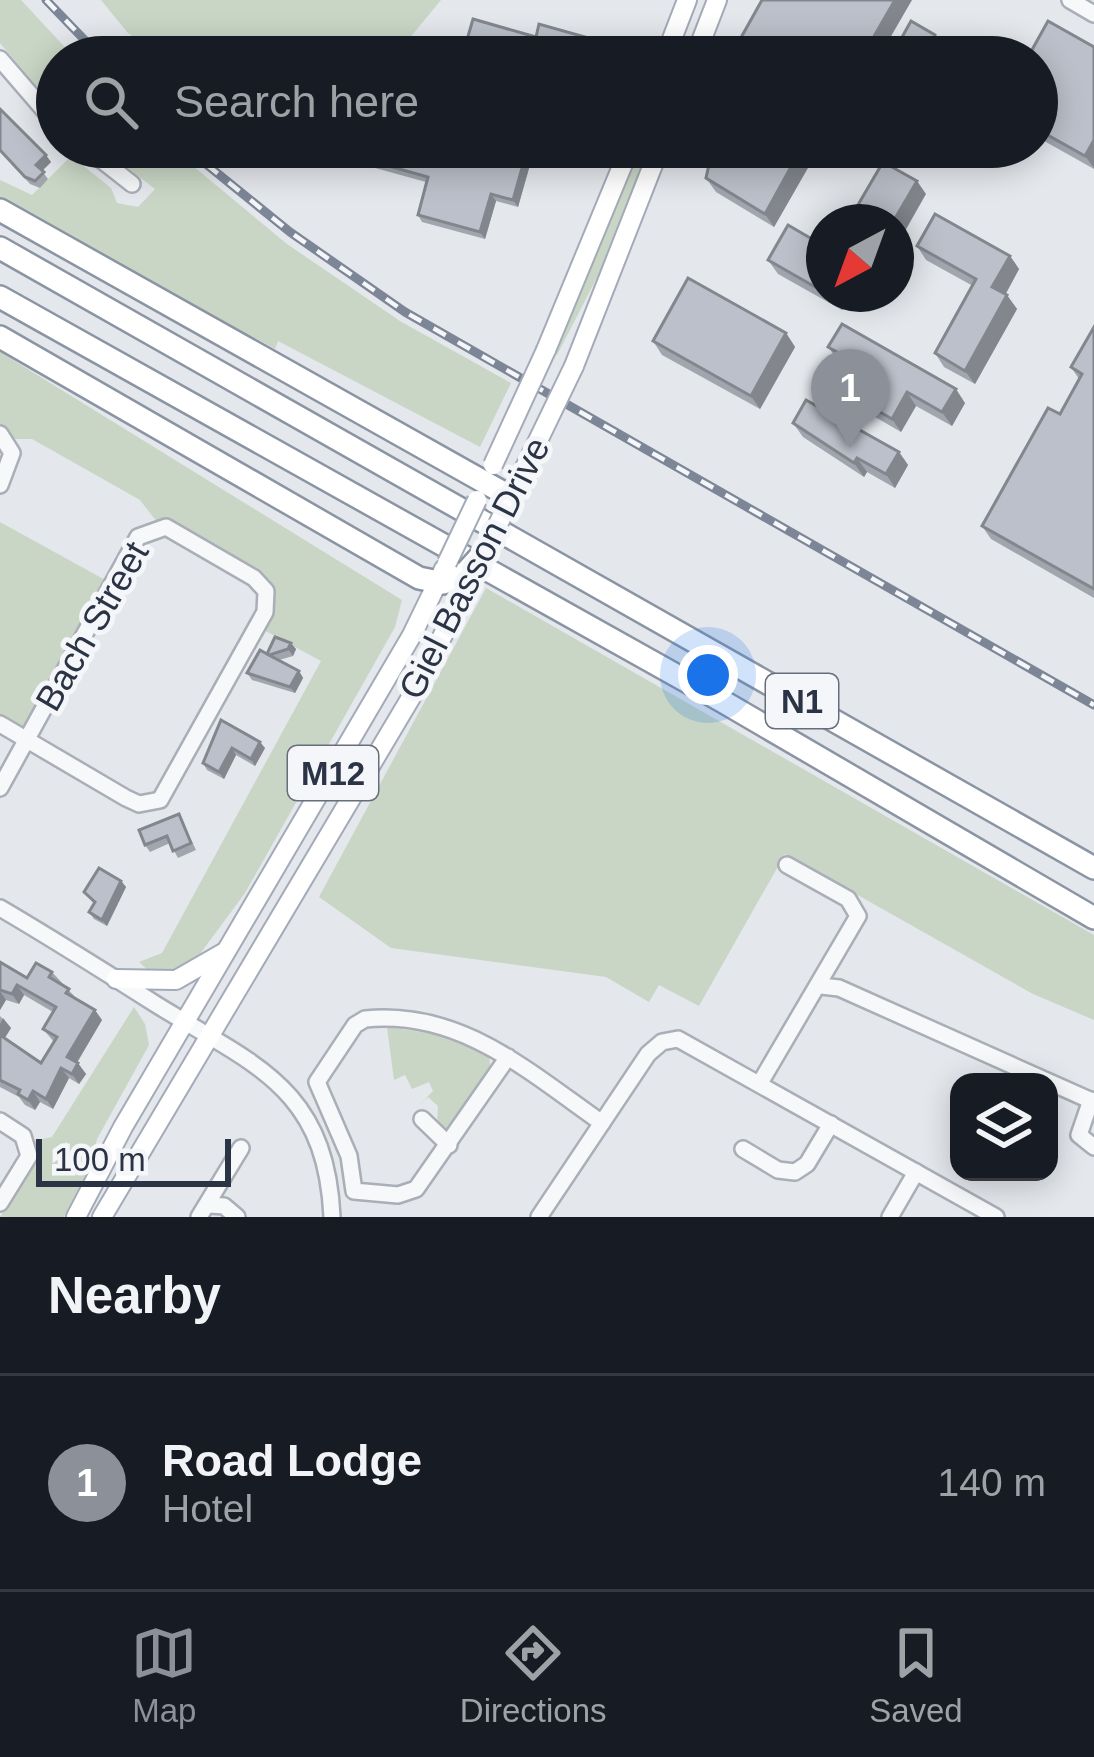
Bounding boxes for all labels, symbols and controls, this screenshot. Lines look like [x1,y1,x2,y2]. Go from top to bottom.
search box [36,36,1058,168]
icon: search [78,69,144,135]
text: Search here [174,76,419,127]
north arrow [806,204,914,312]
pin: 1 [811,349,889,448]
street label: Giel Basson Drive [390,430,558,706]
street label: Bach Street [27,534,157,718]
your location [678,645,738,705]
road number: N1 [766,674,838,728]
road number: M12 [288,746,378,800]
map controls [950,1073,1058,1181]
button: layers [950,1073,1058,1181]
scale bar [36,1133,231,1186]
text: 100 m [54,1141,146,1178]
text: Nearby [48,1267,221,1324]
text: Road Lodge [162,1435,422,1486]
text: 1 [76,1461,98,1504]
text: 140 m [938,1461,1046,1504]
text: Hotel [162,1487,253,1530]
tab: Map [131,1620,197,1730]
tab: Directions [460,1620,607,1730]
tab: Saved [869,1620,963,1730]

